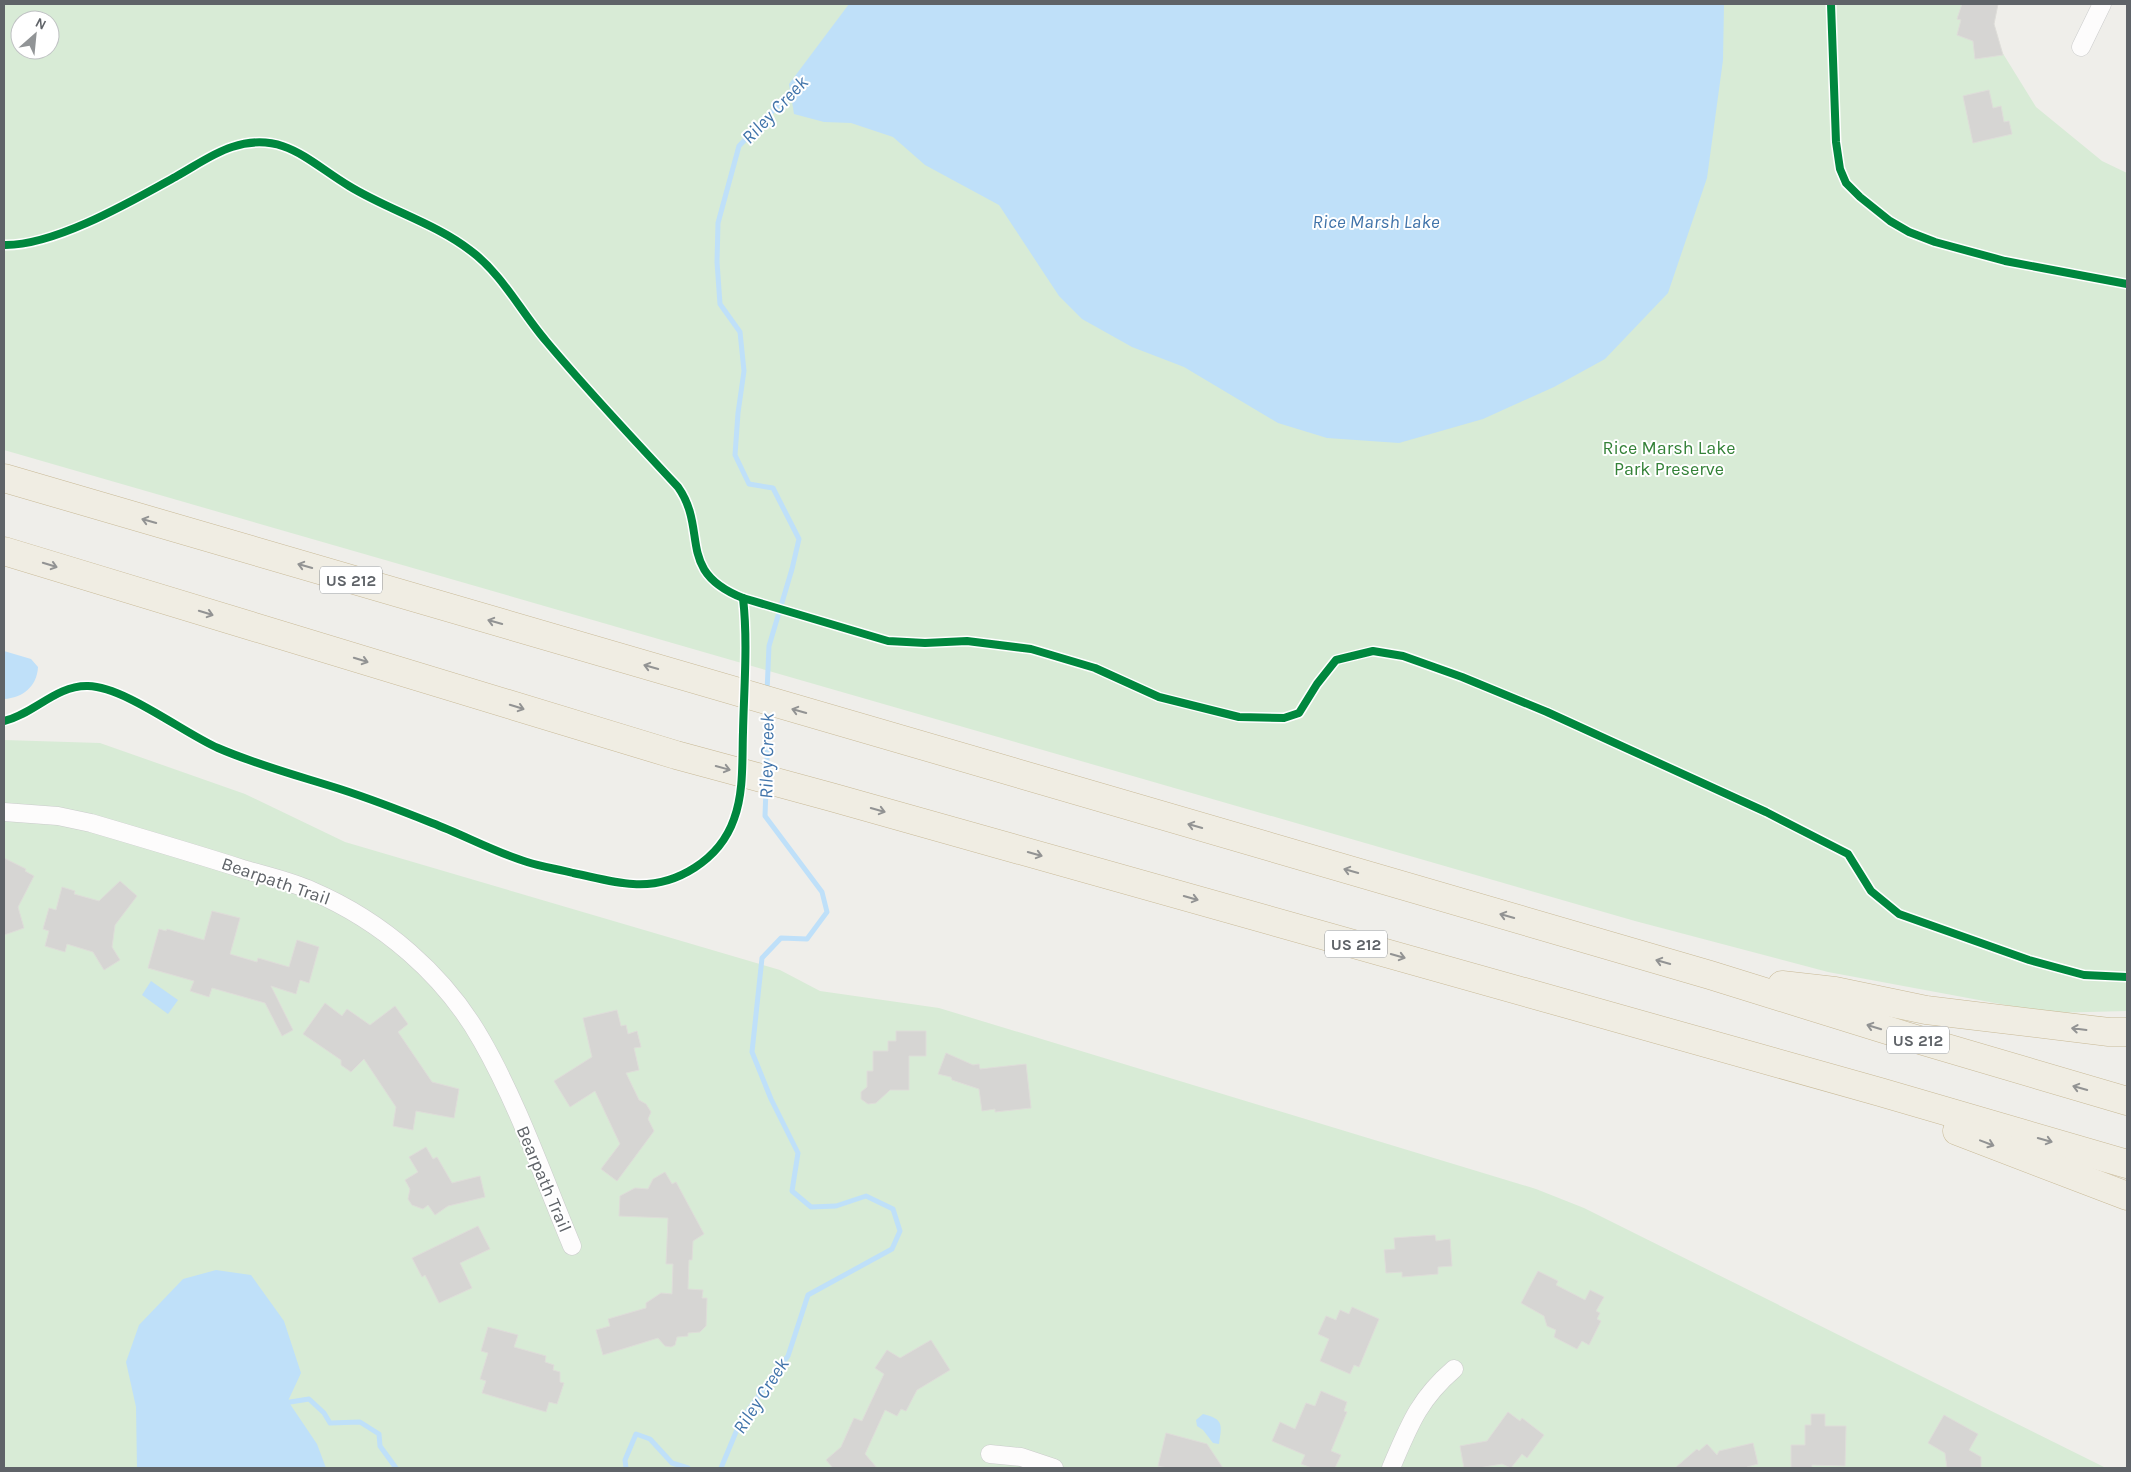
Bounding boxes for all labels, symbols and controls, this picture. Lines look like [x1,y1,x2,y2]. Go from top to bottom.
north arrow [10,10,60,60]
text: N [32,14,49,34]
water label: Riley Creek [737,71,813,148]
water label: Rice Marsh Lake [1312,211,1440,233]
park label: Rice Marsh Lake Park Preserve [1602,437,1736,480]
one-way arrow [141,515,157,525]
one-way arrow [42,561,58,571]
one-way arrow [297,561,313,571]
road number: US 212 [320,566,382,594]
one-way arrow [198,608,214,618]
one-way arrow [487,616,503,626]
one-way arrow [353,655,369,665]
one-way arrow [643,662,659,672]
one-way arrow [508,703,524,713]
one-way arrow [791,705,807,715]
water label: Riley Creek [755,713,779,799]
one-way arrow [714,764,730,773]
one-way arrow [870,806,886,815]
one-way arrow [1187,820,1203,830]
one-way arrow [1026,850,1042,859]
street label: Bearpath Trail [219,852,333,910]
one-way arrow [1344,866,1360,876]
one-way arrow [1183,894,1199,903]
one-way arrow [1500,911,1516,921]
road number: US 212 [1325,931,1387,958]
one-way arrow [1390,952,1406,962]
one-way arrow [1656,956,1672,966]
one-way arrow [1867,1021,1883,1031]
one-way arrow [2071,1024,2087,1034]
road number: US 212 [1887,1026,1949,1054]
one-way arrow [2073,1082,2089,1092]
street label: Bearpath Trail [512,1122,576,1236]
one-way arrow [2036,1136,2052,1146]
one-way arrow [1979,1139,1994,1148]
water label: Riley Creek [728,1354,794,1438]

